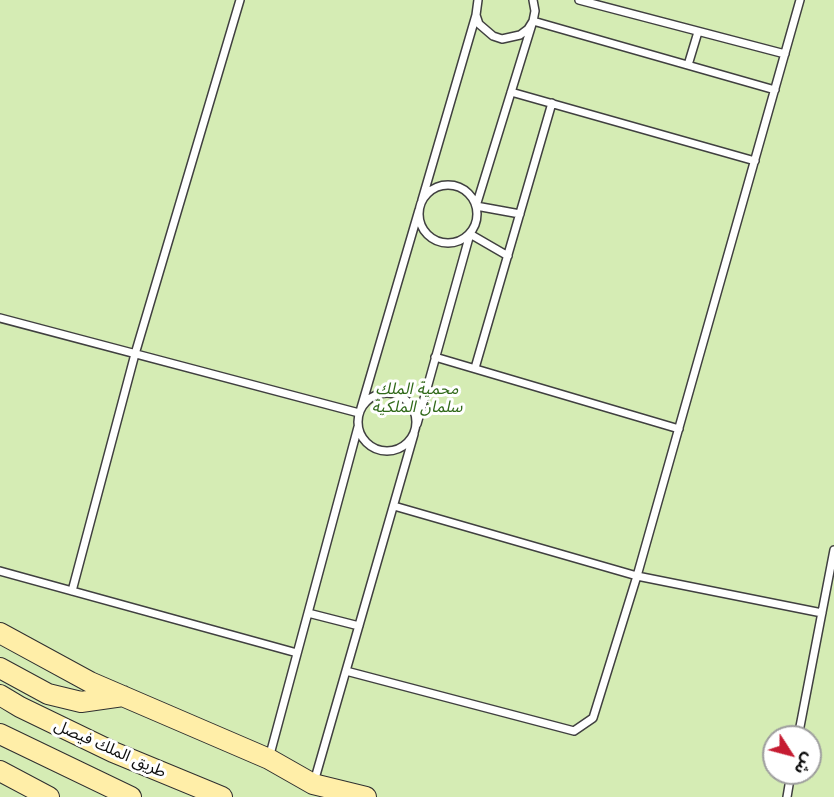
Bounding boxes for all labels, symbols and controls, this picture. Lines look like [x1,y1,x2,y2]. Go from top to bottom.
park label: محمية الملك سلمان الملكية [372,379,462,417]
street label: طريق الملك فيصل [51,716,169,782]
north arrow [762,725,822,785]
text: ش [790,750,819,779]

